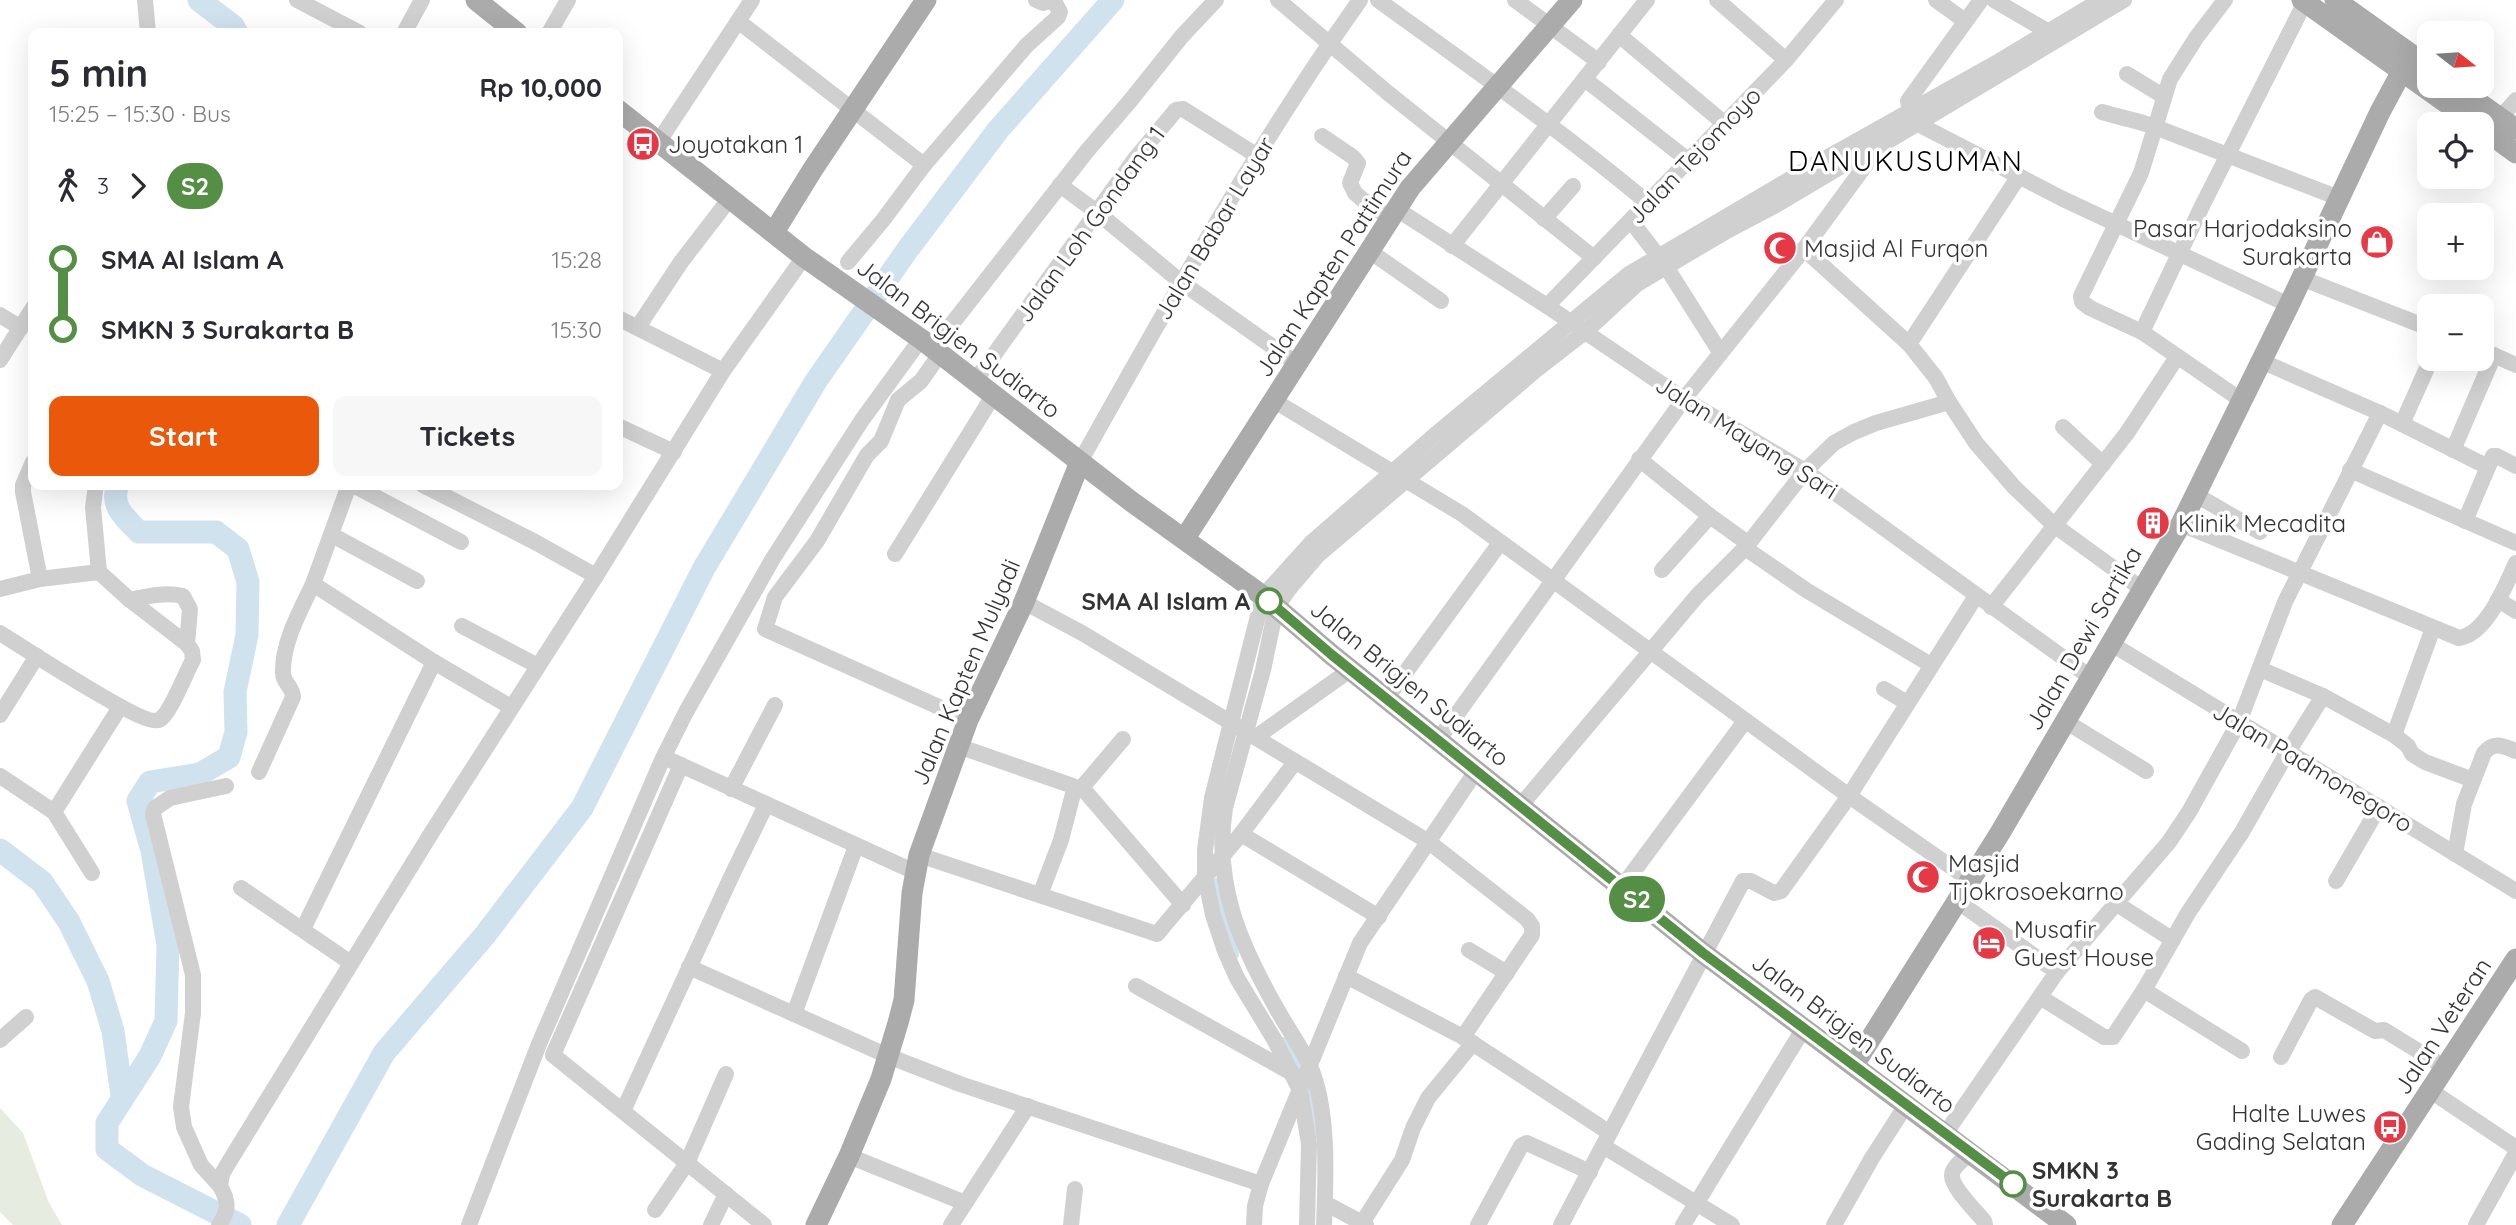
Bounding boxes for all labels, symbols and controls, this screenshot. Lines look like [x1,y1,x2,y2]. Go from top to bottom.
north arrow [2417,21,2494,98]
map controls [2417,21,2494,371]
text: 5 min [49,49,148,97]
text: Rp 10,000 [479,71,602,104]
street label: Jalan Tejomoyo [1621,80,1767,230]
text: 15:25 – 15:30 · Bus [49,99,231,128]
button: locate [2417,112,2494,189]
street label: Jalan Loh Gondang 1 [1009,120,1171,328]
bus stop icon: Joyotakan 1 [624,125,662,163]
place label: Joyotakan 1 [668,129,804,159]
street label: Jalan Babar Layar [1147,131,1281,325]
district label: DANUKUSUMAN [1788,143,2024,178]
street label: Jalan Kapten Pattimura [1248,144,1418,382]
icon: walk [49,167,87,205]
icon: forward [119,167,157,205]
text: 3 [97,171,109,200]
text: S2 [181,171,209,201]
button: + [2417,203,2494,280]
place label: Pasar Harjodaksino Surakarta [2133,213,2352,271]
shop icon: Pasar Harjodaksino Surakarta [2358,223,2396,261]
mosque icon: Masjid Al Furqon [1761,229,1799,267]
place label: Masjid Al Furqon [1804,233,1988,263]
text: SMA Al Islam A [101,243,284,276]
text: 15:28 [551,245,602,274]
street label: Jalan Brigjen Sudiarto [851,252,1067,424]
button: − [2417,294,2494,371]
text: SMKN 3 Surakarta B [101,313,354,346]
text: 15:30 [551,315,602,344]
street label: Jalan Mayang Sari [1650,369,1844,505]
button: Start [49,396,319,476]
button: Tickets [333,396,602,476]
building icon: Klinik Mecadita [2134,504,2172,542]
place label: Klinik Mecadita [2178,508,2346,538]
street label: Jalan Dewi Sartika [2018,541,2148,735]
street label: Jalan Kapten Mulyadi [904,554,1026,790]
place label: SMA Al Islam A [1082,586,1251,616]
marker: SMA Al Islam A [1256,588,1282,614]
street label: Jalan Brigjen Sudiarto [1304,593,1516,773]
street label: Jalan Padmonegoro [2208,695,2418,839]
place label: Masjid Tjokrosoekarno [1948,848,2124,906]
mosque icon: Masjid Tjokrosoekarno [1904,858,1942,896]
line badge: S2 [1606,876,1668,922]
text: S2 [1623,884,1651,914]
place label: Musafir Guest House [2014,914,2154,972]
hotel icon: Musafir Guest House [1970,924,2008,962]
street label: Jalan Brigjen Sudiarto [1746,947,1962,1119]
street label: Jalan Veteran [2387,952,2497,1100]
place label: Halte Luwes Gading Selatan [2196,1098,2366,1156]
bus stop icon: Halte Luwes Gading Selatan [2371,1108,2409,1146]
place label: SMKN 3 Surakarta B [2032,1155,2172,1213]
marker: SMKN 3 Surakarta B [2000,1171,2026,1197]

